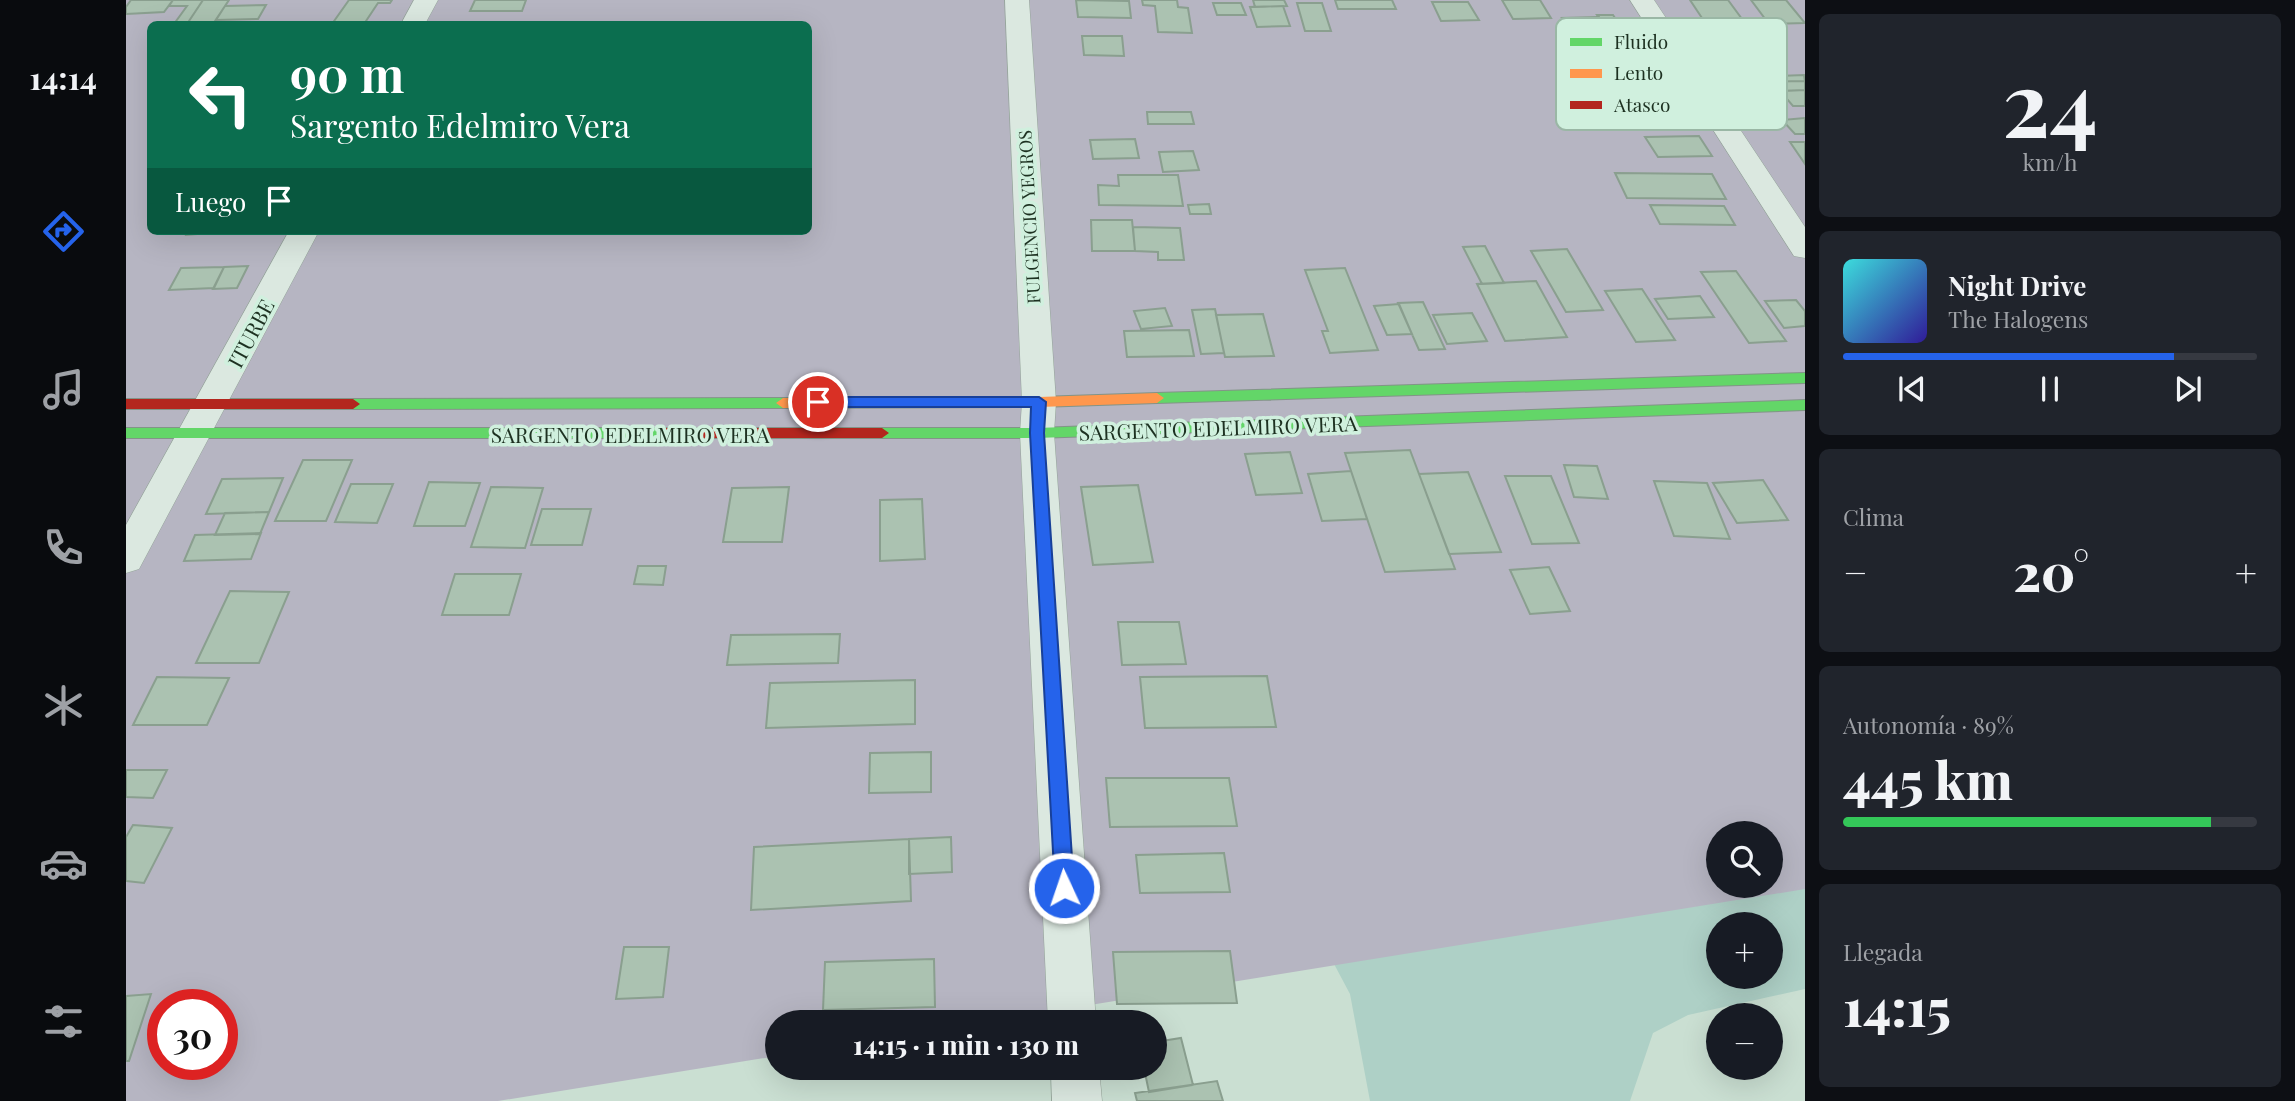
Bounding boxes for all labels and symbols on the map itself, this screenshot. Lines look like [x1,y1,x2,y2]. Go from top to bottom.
legend [1556,18,1787,130]
text: Fluido [1614,28,1668,54]
text: Lento [1614,59,1663,85]
text: Atasco [1613,91,1670,117]
street label: FULGENCIO YEGROS [1012,130,1046,304]
street label: ITURBE [220,294,280,372]
pin [788,372,848,432]
street label: SARGENTO EDELMIRO VERA [1078,408,1359,446]
street label: SARGENTO EDELMIRO VERA [491,420,770,448]
position arrow [1027,851,1101,925]
speed limit sign: 30 [147,989,238,1080]

